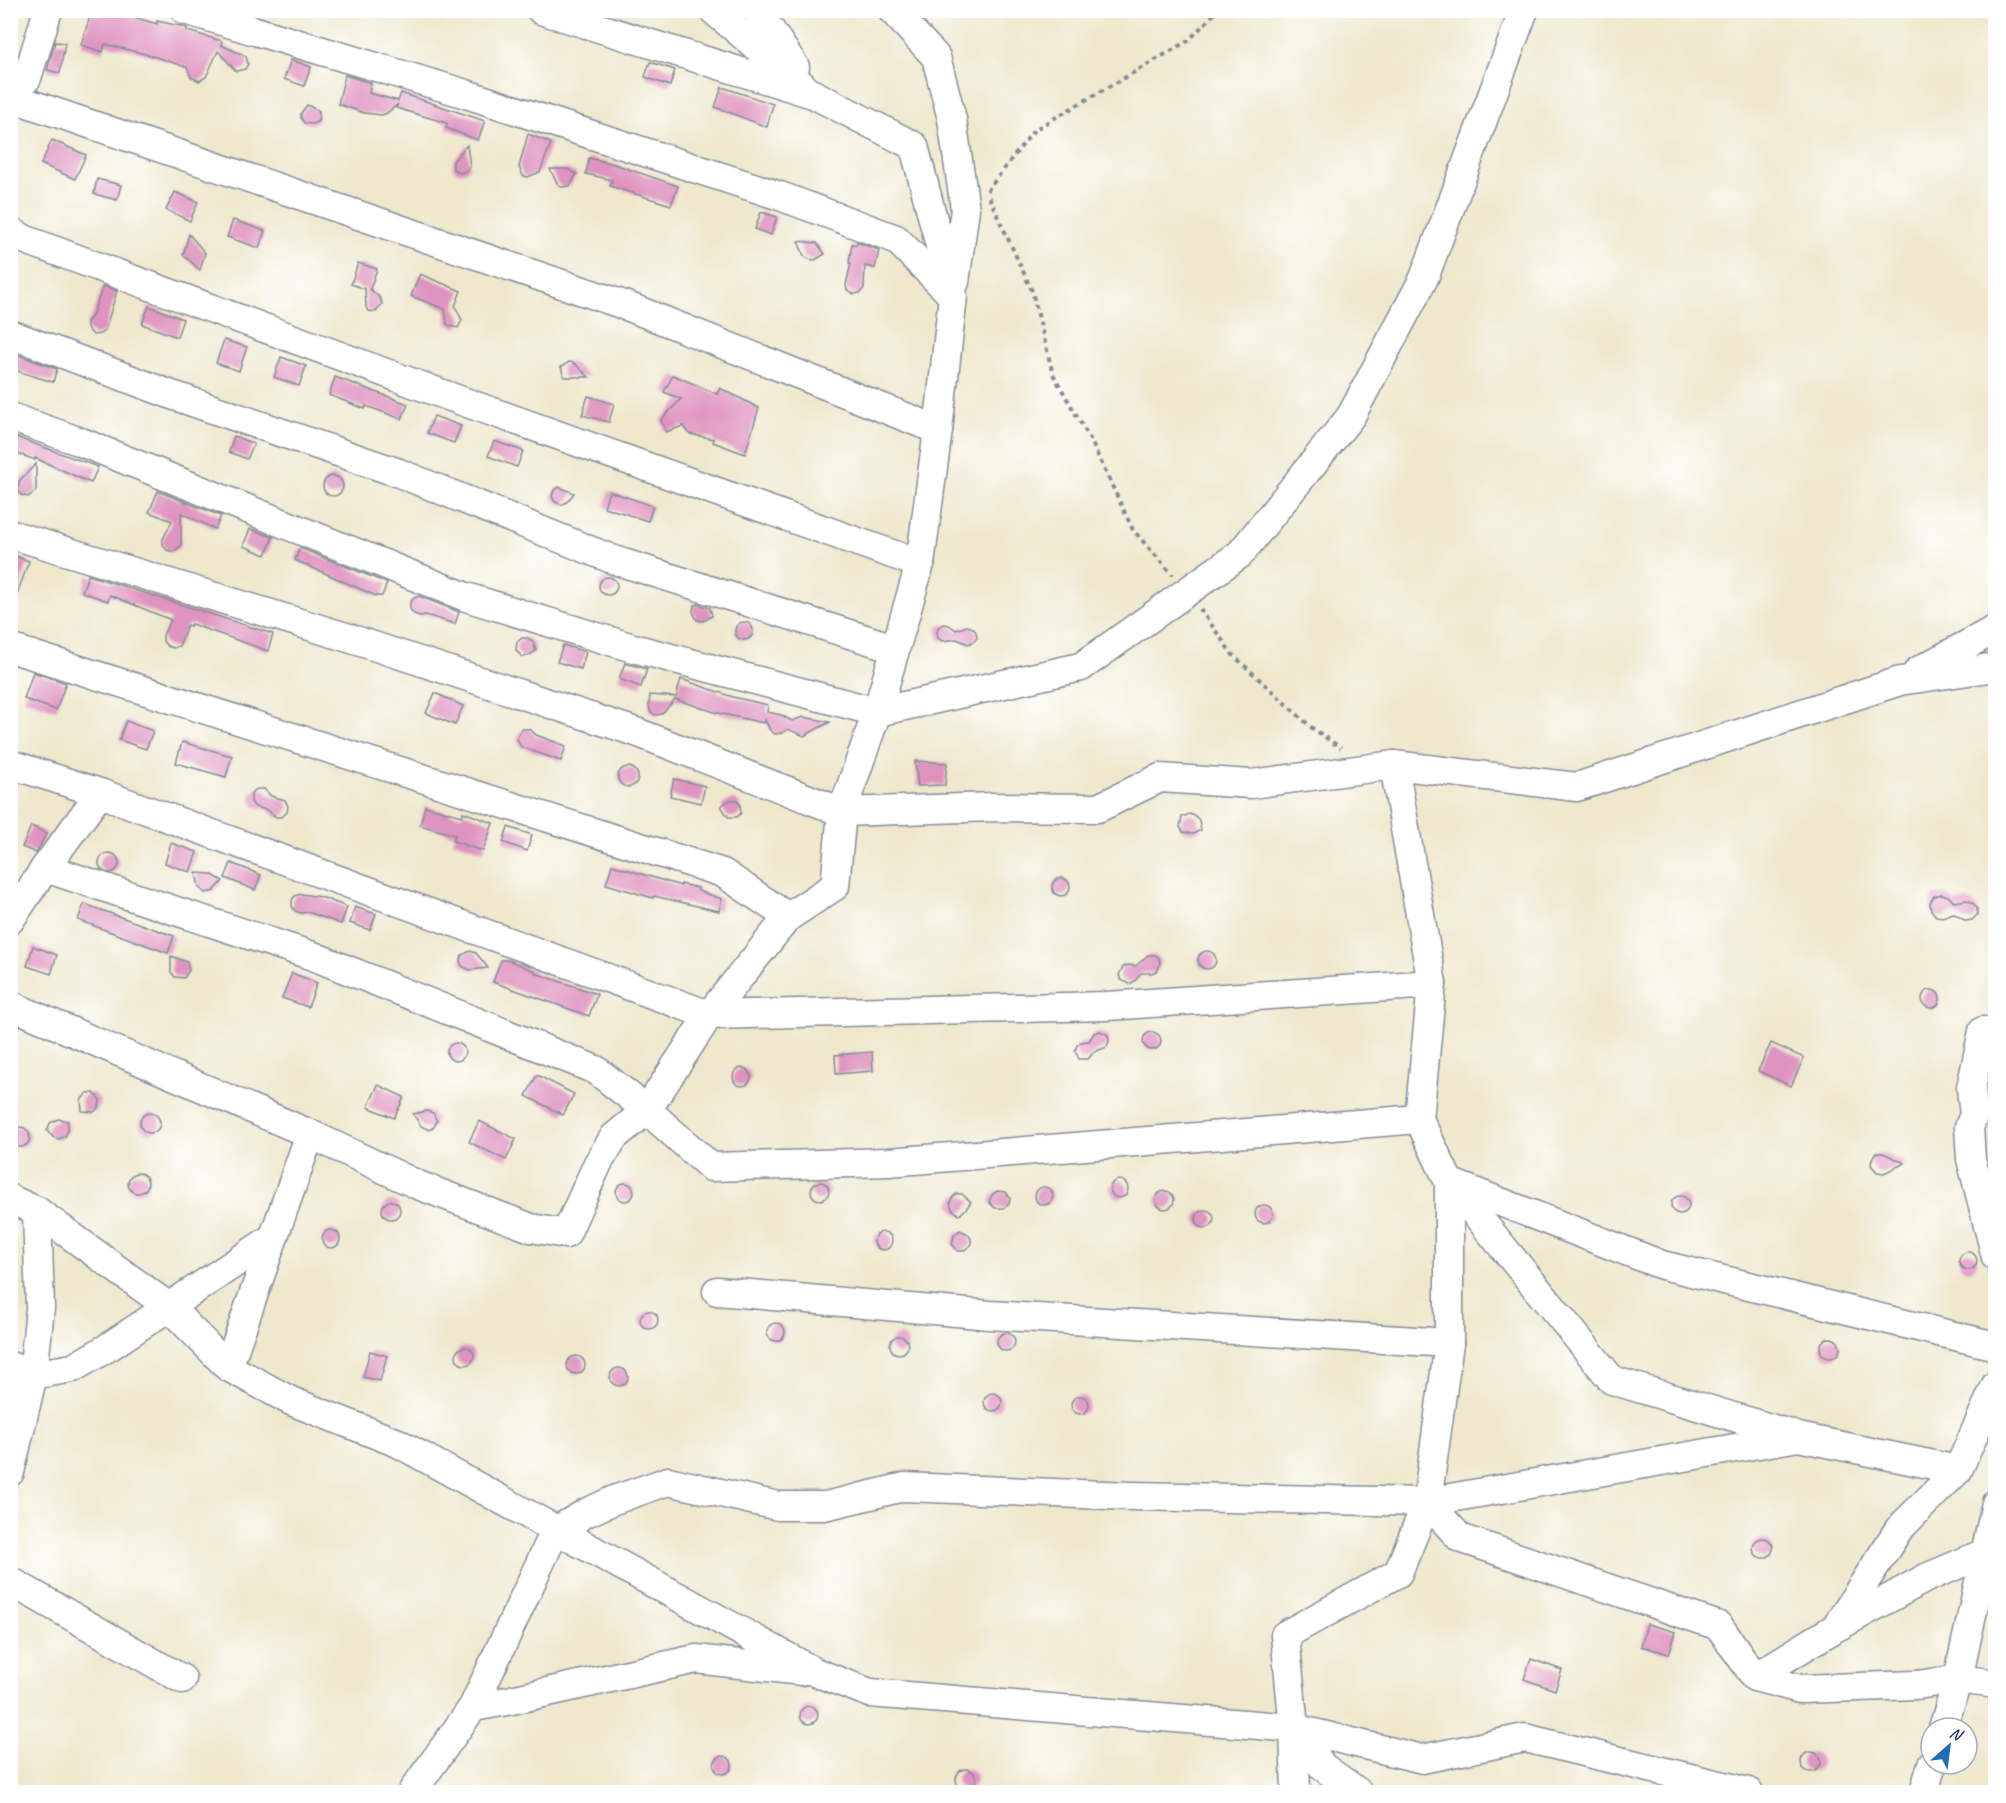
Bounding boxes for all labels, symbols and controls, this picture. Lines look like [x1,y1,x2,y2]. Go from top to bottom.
north arrow [1919,1716,1979,1776]
text: N [1947,1722,1967,1746]

